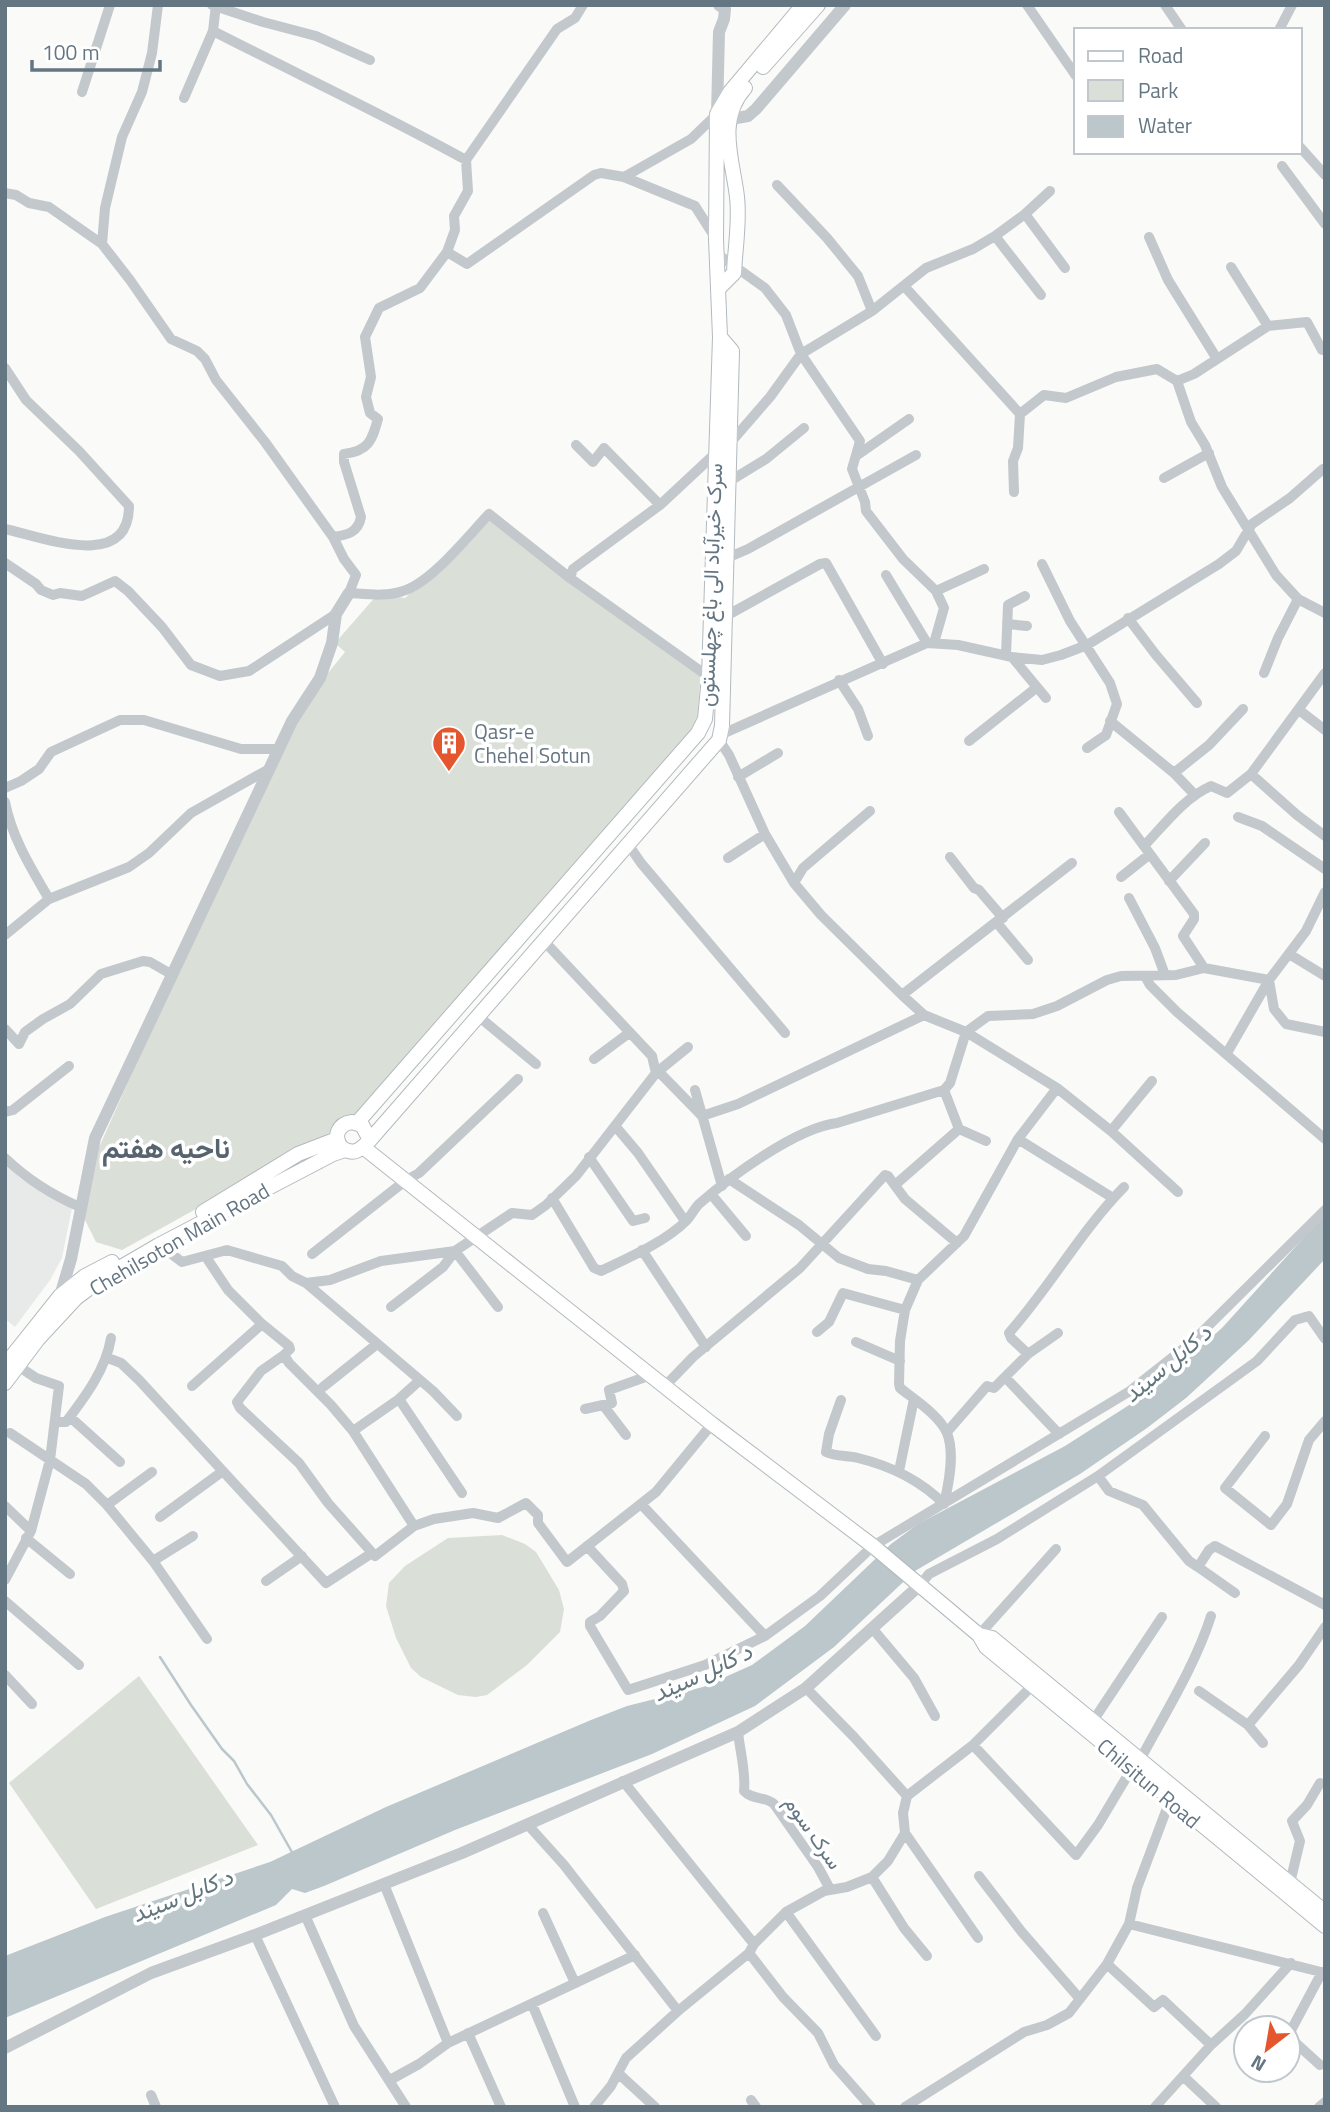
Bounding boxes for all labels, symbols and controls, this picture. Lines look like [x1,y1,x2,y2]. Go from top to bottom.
scale bar [32,28,159,72]
legend [1074,28,1302,154]
text: 100 m [42,36,99,68]
text: Road [1138,39,1183,71]
text: Park [1138,74,1178,106]
text: Water [1138,109,1192,141]
street label: سرک خیرآباد الی باغ چهلستون [690,463,730,707]
place label: Qasr-e Chehel Sotun [474,715,591,771]
building icon: Qasr-e Chehel Sotun [430,724,468,773]
district label: ناحیه هفتم [102,1126,230,1169]
street label: Chehilsoton Main Road [83,1174,275,1304]
water label: د کابل سيند [1115,1315,1220,1410]
water label: د کابل سيند [647,1633,758,1710]
street label: Chilsitun Road [1090,1730,1208,1836]
street label: سرک سوم [777,1788,851,1876]
water label: د کابل سيند [126,1859,239,1931]
north arrow [1232,2014,1302,2084]
text: N [1245,2048,1271,2080]

